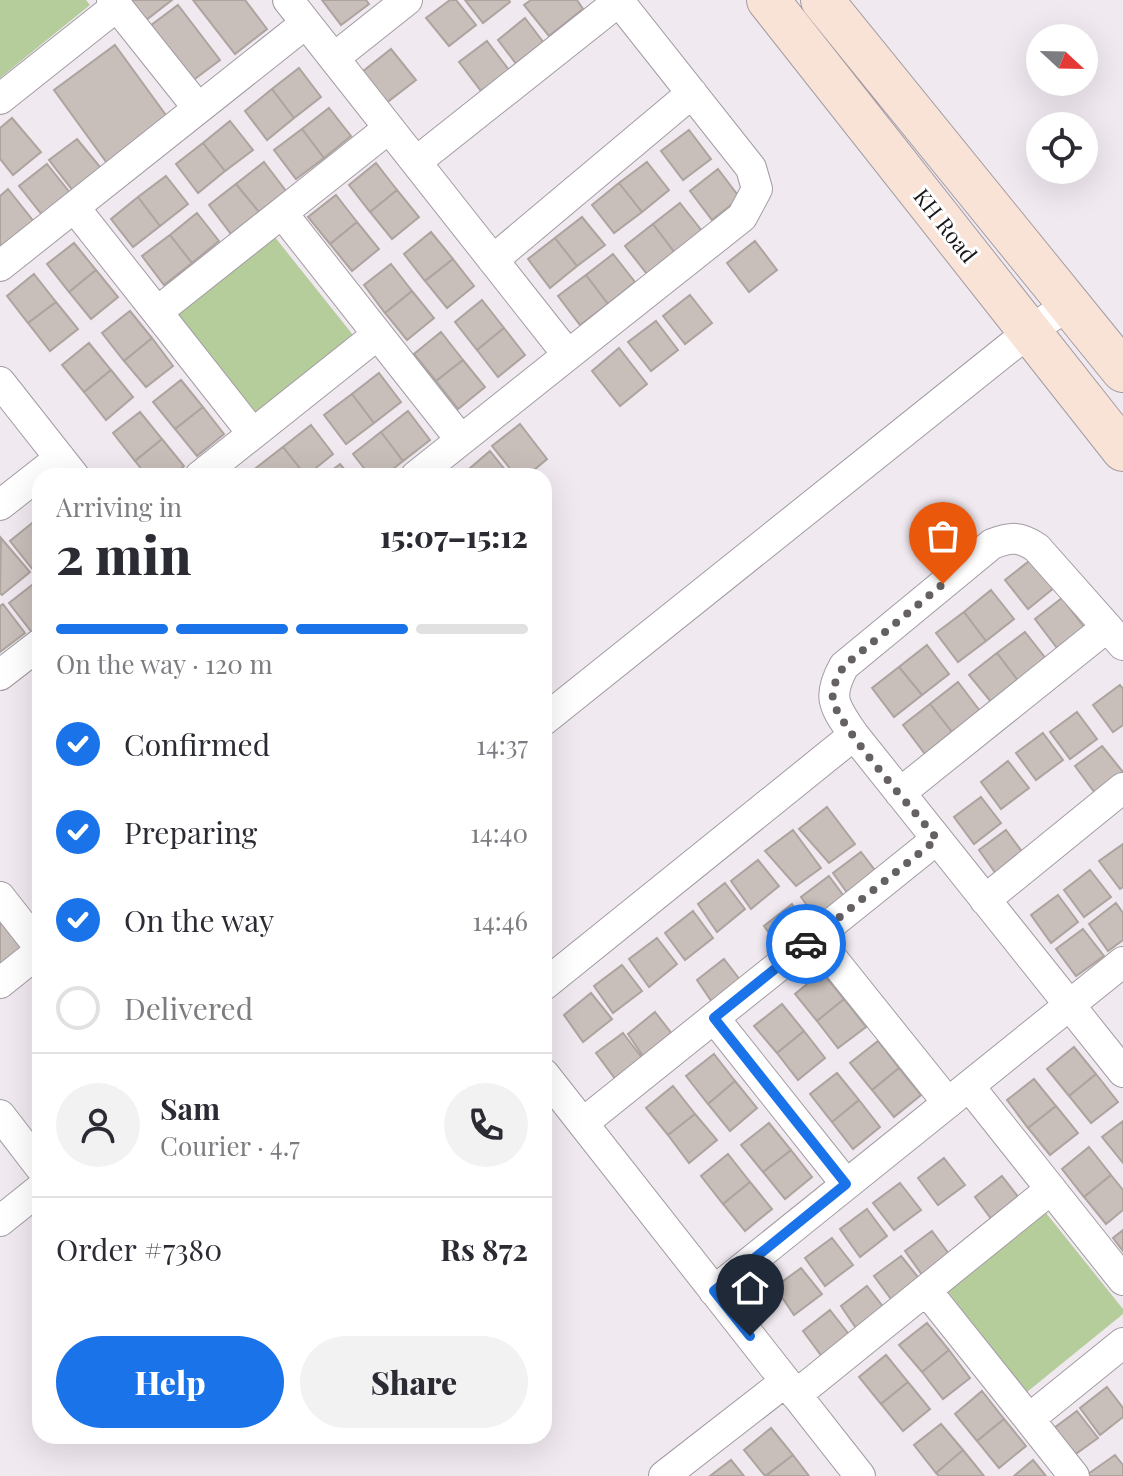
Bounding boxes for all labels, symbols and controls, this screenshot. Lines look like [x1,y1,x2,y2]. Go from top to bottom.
north arrow [1026,24,1098,96]
map controls [1026,24,1098,184]
button: locate [1026,112,1098,184]
street label: KH Road [908,182,985,269]
text: Arriving in [56,489,182,524]
pin [909,502,977,584]
icon: bag [921,514,965,558]
text: 15:07–15:12 [380,516,528,556]
text: 2 min [56,519,191,588]
text: On the way · 120 m [56,646,273,681]
icon: check [56,722,100,766]
text: Confirmed [124,724,270,764]
text: 14:37 [476,727,528,762]
icon: check [56,810,100,854]
text: Preparing [124,812,257,852]
text: 14:40 [470,815,528,850]
icon: check [56,898,100,942]
text: On the way [124,900,274,940]
text: 14:46 [472,903,528,938]
courier [766,904,846,984]
icon: car [784,922,828,966]
text: Delivered [124,988,253,1028]
button: person [56,1083,140,1167]
button: phone [444,1083,528,1167]
text: Sam [160,1088,220,1128]
text: Courier · 4.7 [160,1128,300,1163]
text: Order #7380 [56,1229,222,1269]
text: Rs 872 [440,1229,528,1269]
pin [716,1254,784,1336]
icon: home [728,1266,772,1310]
button: Help [56,1336,284,1428]
button: Share [300,1336,528,1428]

